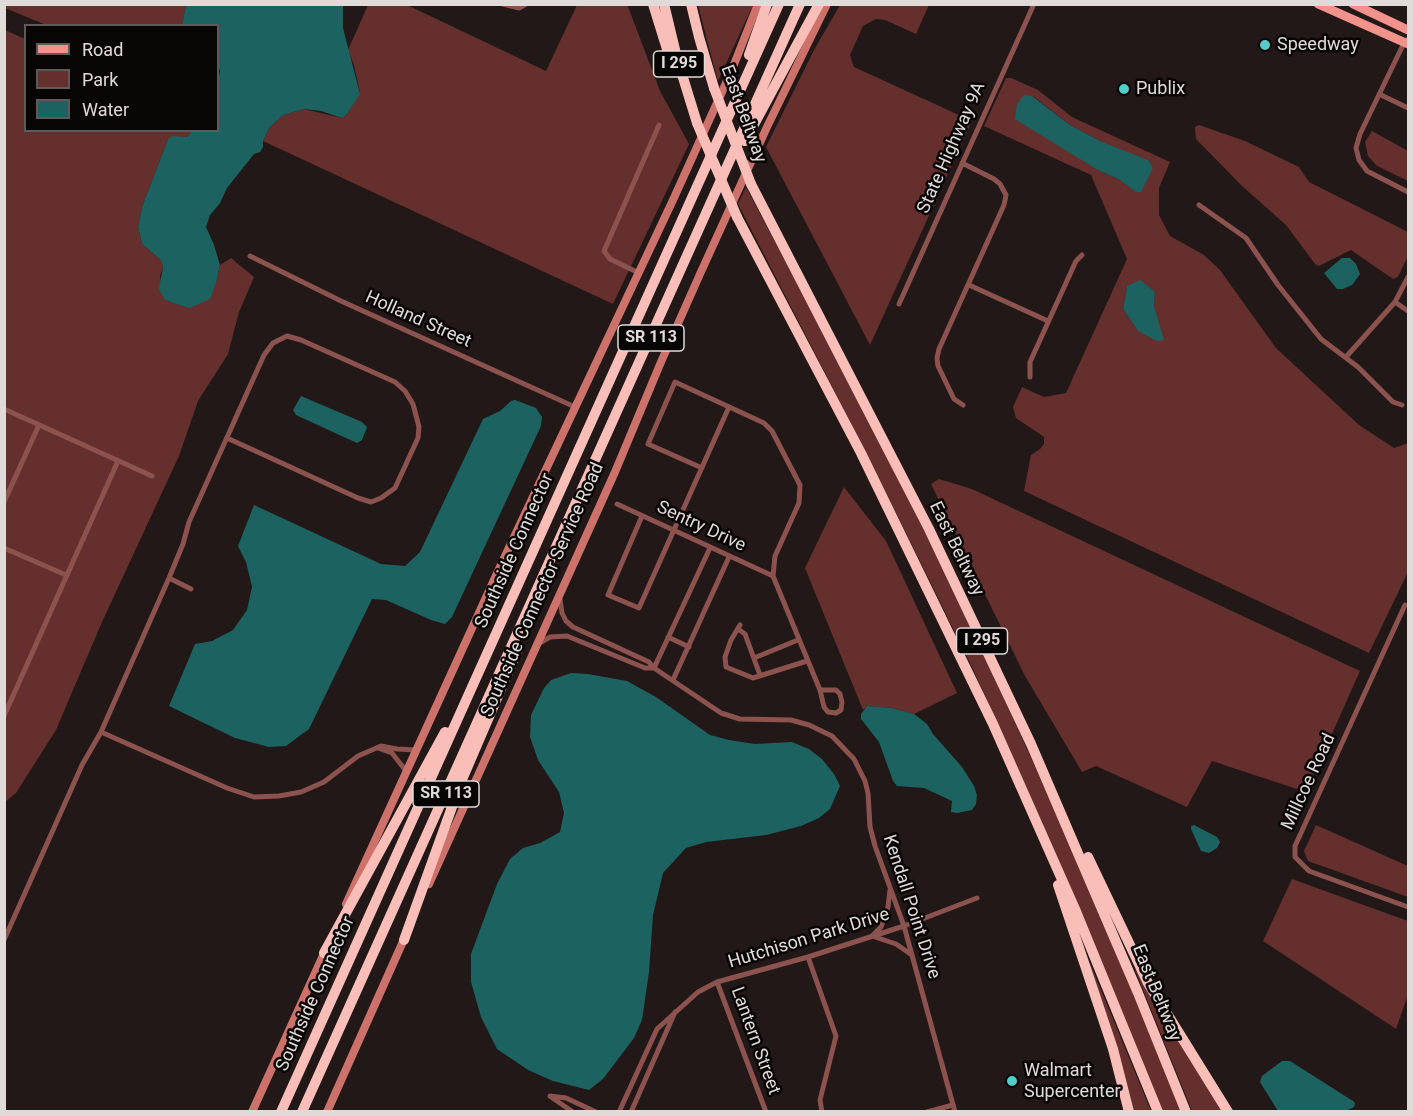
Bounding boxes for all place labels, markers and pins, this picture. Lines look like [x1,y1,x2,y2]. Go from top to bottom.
place label: Speedway [1277,34,1359,56]
marker: Speedway [1258,38,1272,52]
place label: Publix [1136,78,1185,100]
marker: Publix [1117,82,1131,96]
place label: Walmart Supercenter [1024,1060,1121,1102]
marker: Walmart Supercenter [1005,1074,1019,1088]

